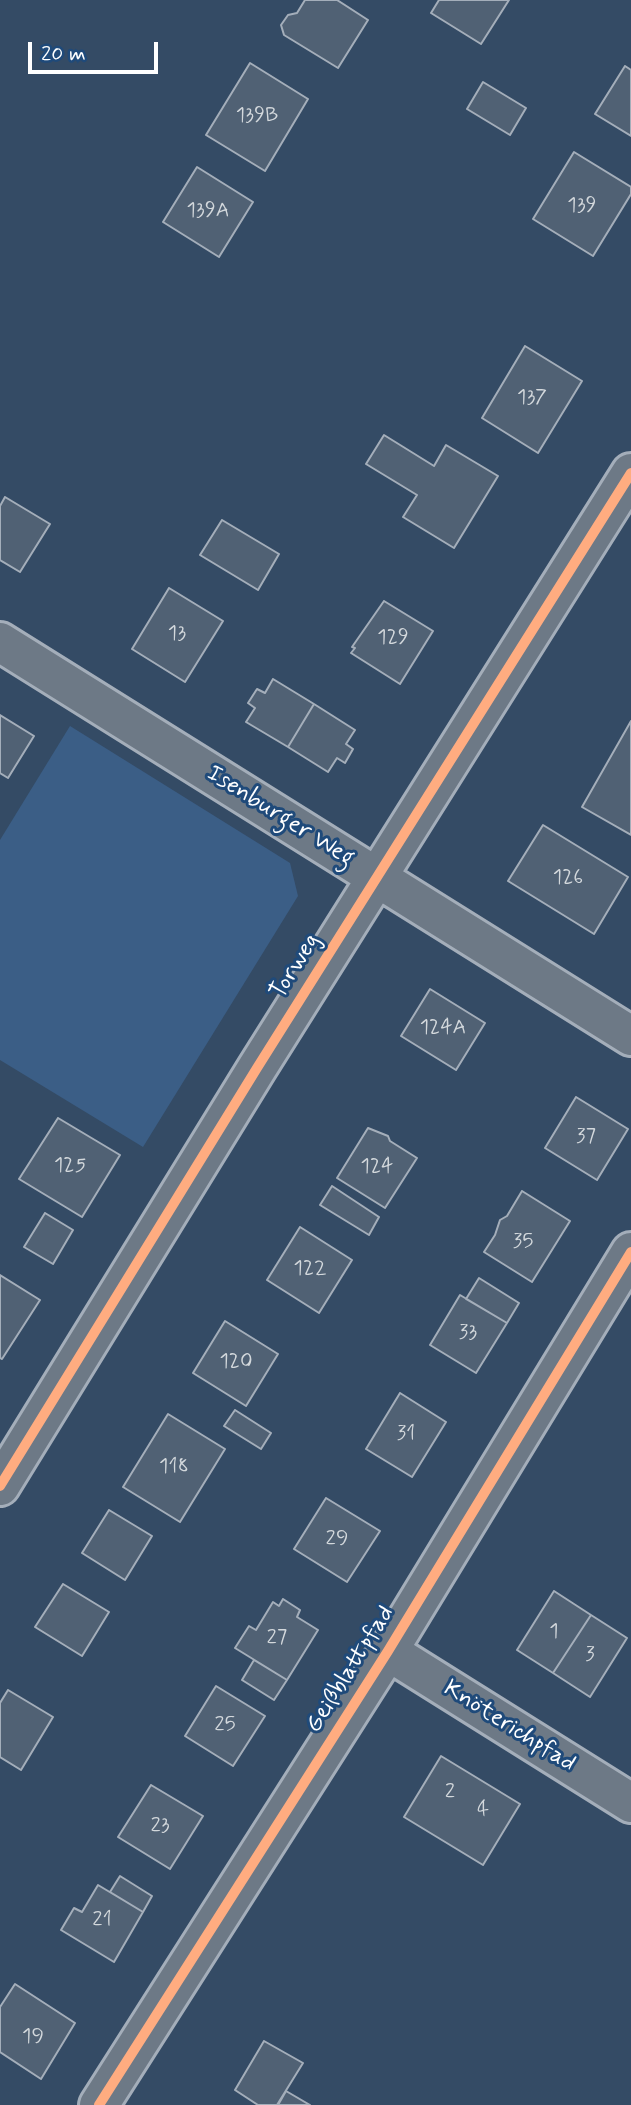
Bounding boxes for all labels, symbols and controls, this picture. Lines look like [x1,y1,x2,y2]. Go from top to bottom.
scale bar [32,28,161,72]
text: 20 m [41,40,86,68]
house number: 139B [236,104,278,130]
house number: 139 [567,194,597,220]
house number: 139A [186,199,230,225]
house number: 137 [517,386,547,412]
house number: 13 [168,622,186,648]
house number: 129 [377,626,409,652]
street label: Isenburger Weg [201,760,359,874]
house number: 126 [553,866,583,892]
street label: Torweg [265,929,327,1005]
house number: 124A [420,1016,466,1042]
house number: 37 [576,1125,596,1151]
house number: 125 [54,1154,86,1180]
house number: 124 [361,1155,393,1181]
house number: 35 [513,1230,533,1256]
house number: 122 [294,1257,326,1283]
house number: 33 [459,1321,477,1347]
house number: 120 [219,1350,253,1376]
house number: 31 [397,1422,415,1448]
house number: 118 [159,1455,189,1481]
house number: 29 [326,1527,348,1553]
street label: Geißblattpfad [301,1601,401,1739]
house number: 1 [549,1620,559,1646]
house number: 27 [267,1626,287,1652]
house number: 3 [585,1643,595,1669]
street label: Knöterichpfad [438,1675,580,1779]
house number: 25 [214,1713,236,1739]
house number: 2 [445,1780,455,1806]
house number: 4 [477,1798,489,1824]
house number: 23 [150,1814,170,1840]
house number: 21 [92,1908,112,1934]
house number: 19 [22,2025,44,2051]

